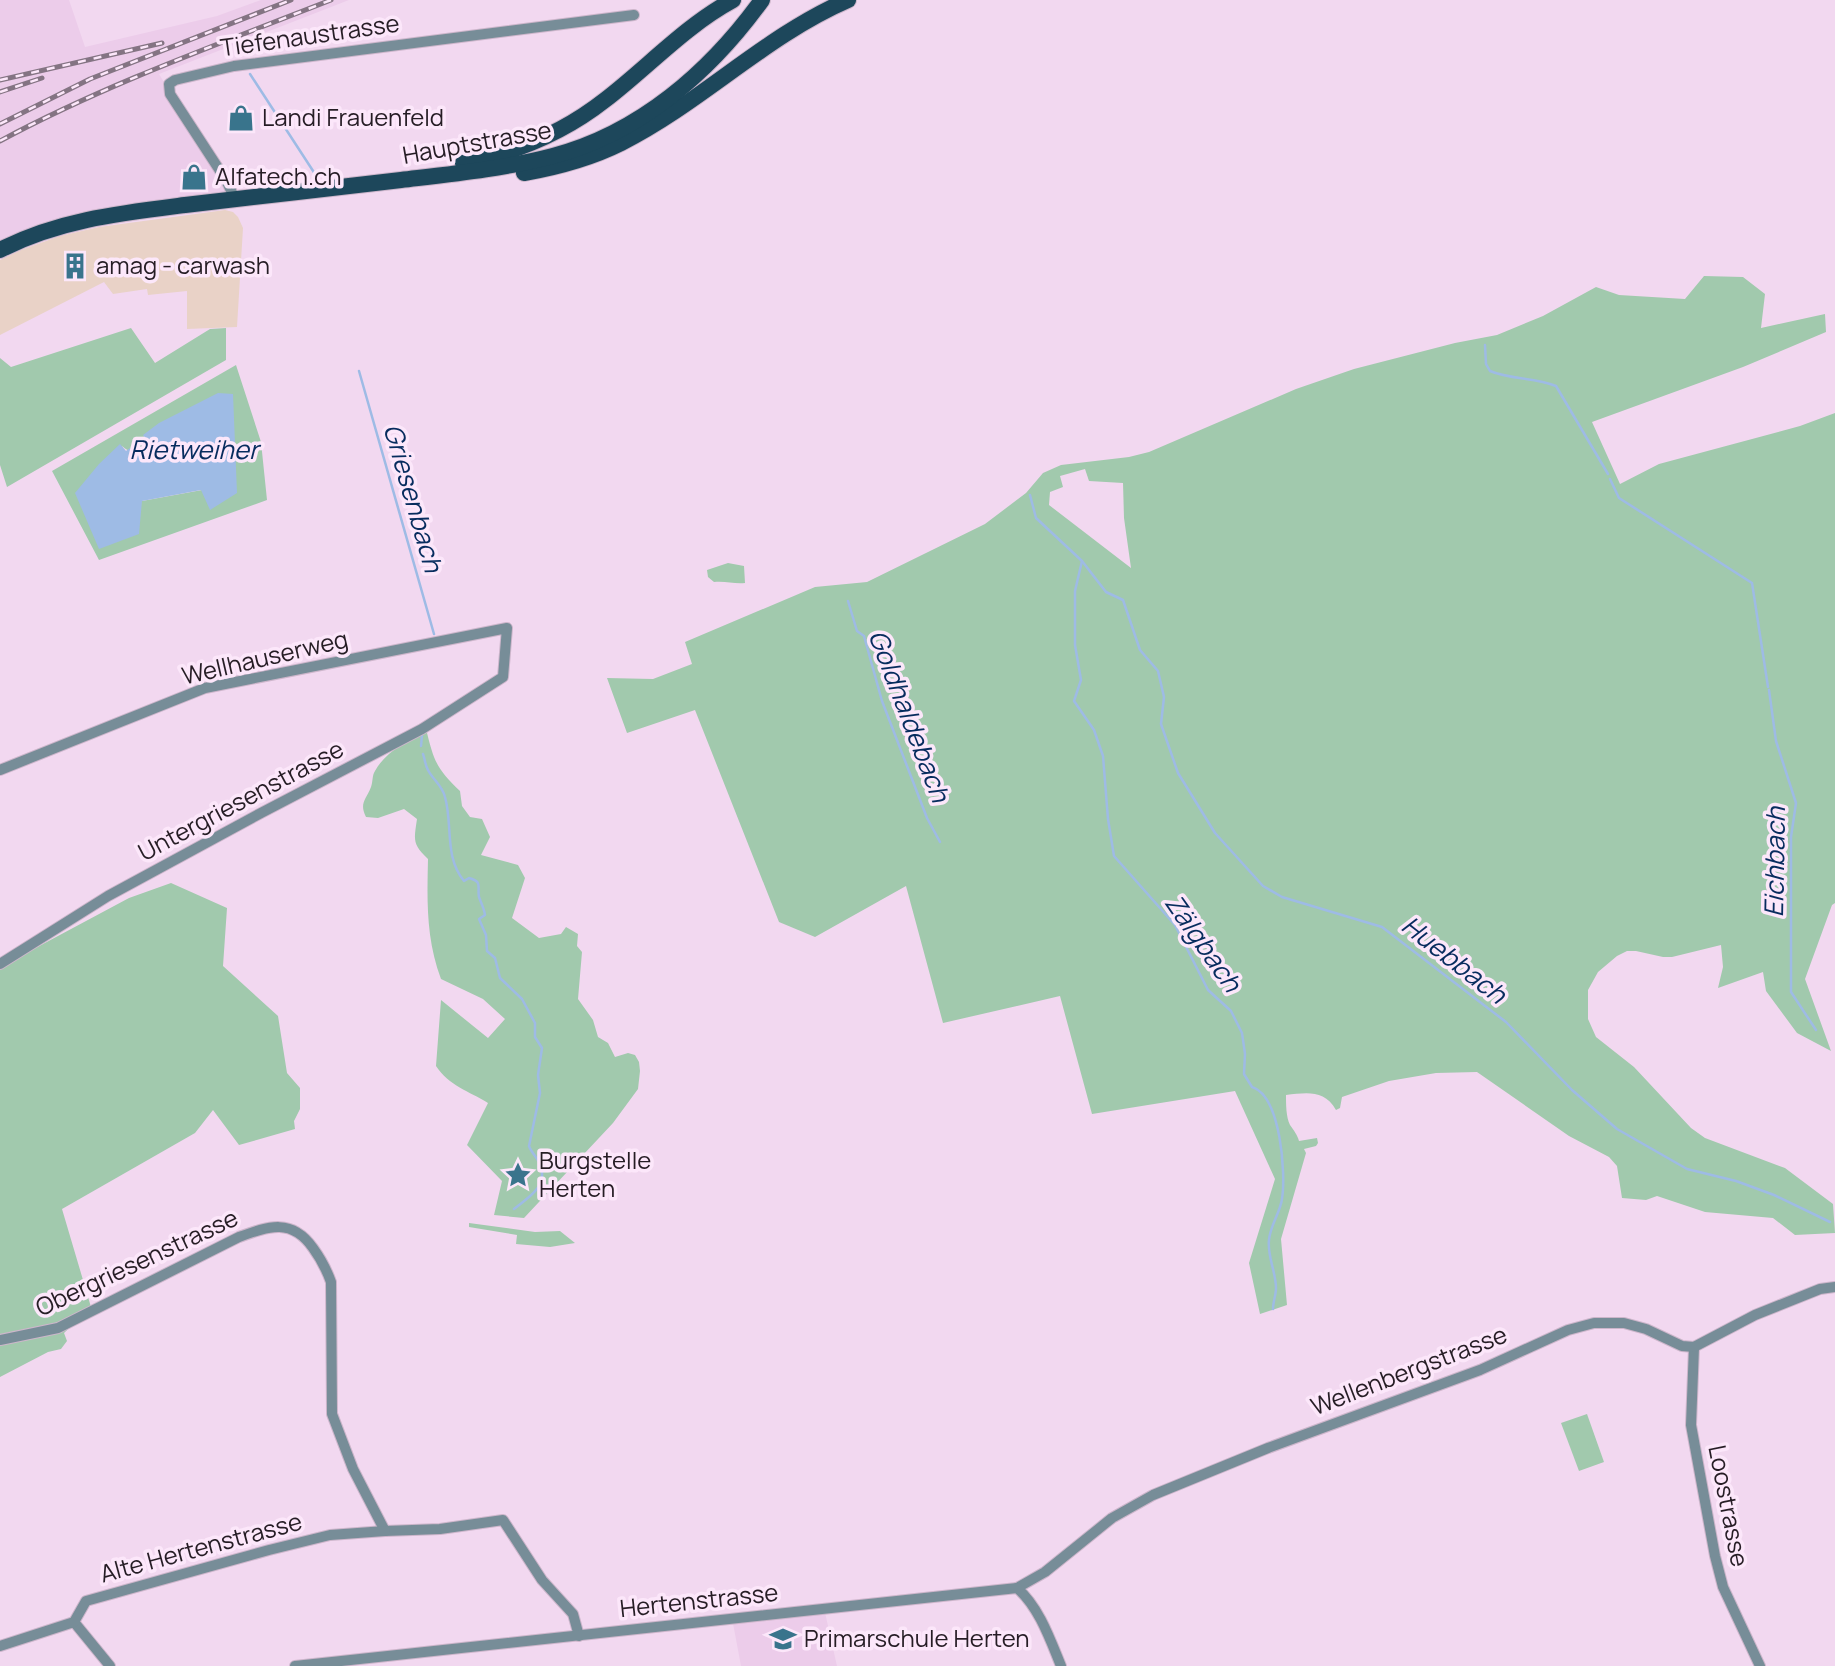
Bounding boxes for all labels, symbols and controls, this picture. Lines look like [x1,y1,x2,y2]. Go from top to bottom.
street label: Tiefenaustrasse [218,6,401,63]
place label: Landi Frauenfeld [262,100,444,133]
shop icon: Landi Frauenfeld [226,103,256,133]
street label: Hauptstrasse [400,112,554,171]
place label: Alfatech.ch [215,159,342,192]
shop icon: Alfatech.ch [179,162,209,192]
place label: amag - carwash [96,248,270,281]
building icon: amag - carwash [60,251,90,281]
water label: Griesenbach [376,419,453,577]
water label: Rietweiher [130,431,262,467]
street label: Wellhauserweg [178,621,351,692]
water label: Goldhaldebach [861,625,960,808]
street label: Untergriesenstrasse [132,731,349,868]
water label: Eichbach [1755,805,1793,917]
water label: Zälgbach [1157,886,1251,1000]
water label: Huebbach [1395,907,1516,1012]
place label: Burgstelle Herten [539,1143,651,1204]
place icon: Burgstelle Herten [503,1160,533,1190]
street label: Obergriesenstrasse [30,1200,243,1323]
street label: Wellenbergstrasse [1306,1317,1511,1422]
street label: Loostrasse [1701,1442,1757,1569]
street label: Alte Hertenstrasse [96,1504,305,1589]
street label: Hertenstrasse [618,1575,780,1624]
place label: Primarschule Herten [804,1621,1030,1654]
school or university icon: Primarschule Herten [768,1624,798,1654]

